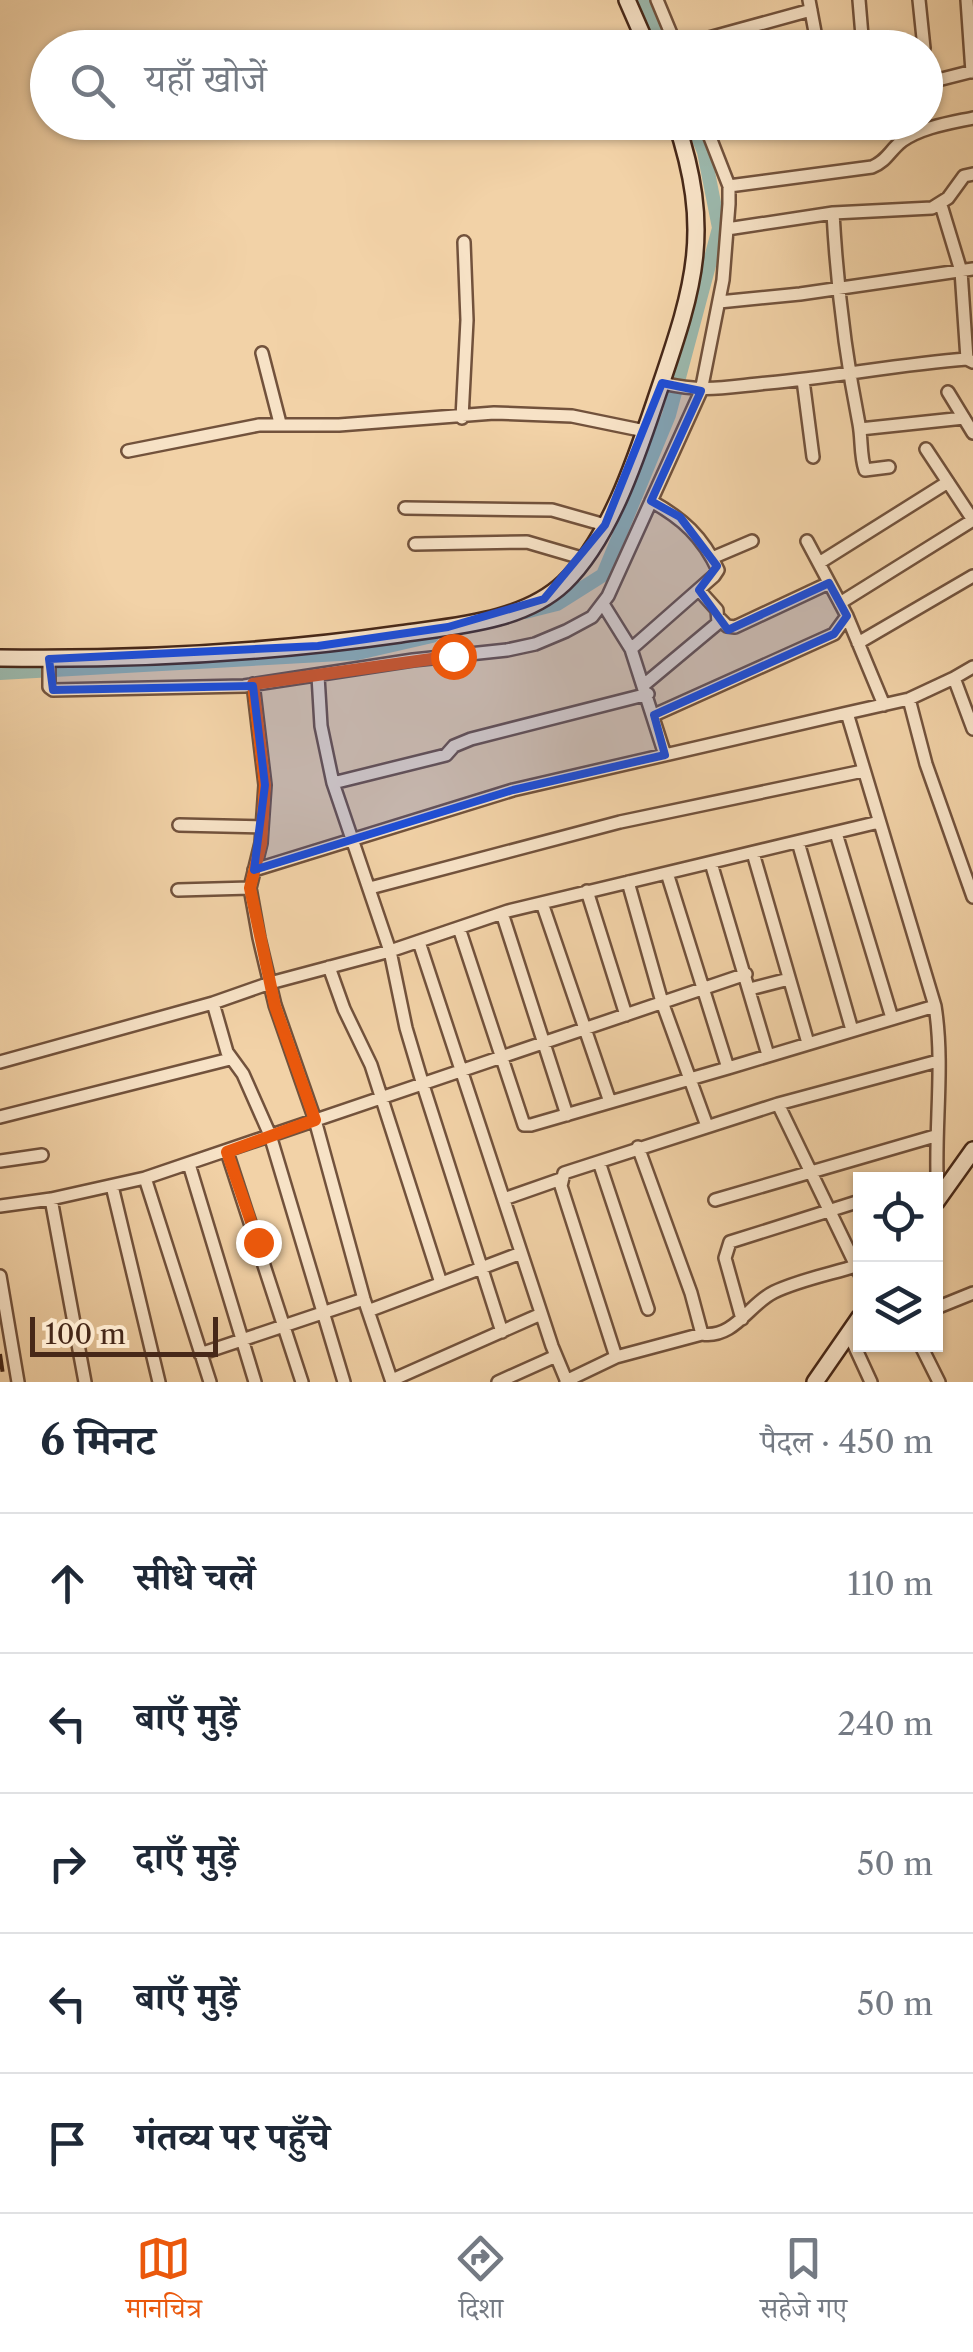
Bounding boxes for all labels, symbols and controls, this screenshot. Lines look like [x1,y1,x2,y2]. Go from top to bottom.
search box [30,30,943,140]
text: यहाँ खोजें [145,55,266,102]
icon: search [65,58,120,113]
route start [431,634,477,680]
map controls [853,1172,943,1352]
button: locate [853,1172,943,1262]
route end [236,1220,282,1266]
button: layers [853,1262,943,1352]
scale bar [30,1312,218,1356]
text: 100 m [45,1317,126,1351]
text: 6 मिनट [40,1414,155,1466]
text: पैदल · 450 m [760,1422,933,1461]
text: सीधे चलें [135,1553,255,1600]
icon: ahead [40,1556,95,1611]
text: 110 m [847,1564,933,1603]
text: बाएँ मुड़ें [135,1693,239,1740]
icon: left [40,1696,95,1751]
text: 240 m [837,1704,933,1743]
text: दाएँ मुड़ें [135,1833,238,1880]
icon: right [40,1836,95,1891]
text: 50 m [857,1844,933,1883]
text: बाएँ मुड़ें [135,1973,239,2020]
icon: left [40,1976,95,2031]
text: 50 m [857,1984,933,2023]
text: गंतव्य पर पहुँचे [135,2113,330,2160]
icon: arrive [40,2116,95,2171]
tab: मानचित्र [126,2231,202,2336]
tab: दिशा [453,2231,508,2336]
tab: सहेजे गए [760,2231,847,2336]

